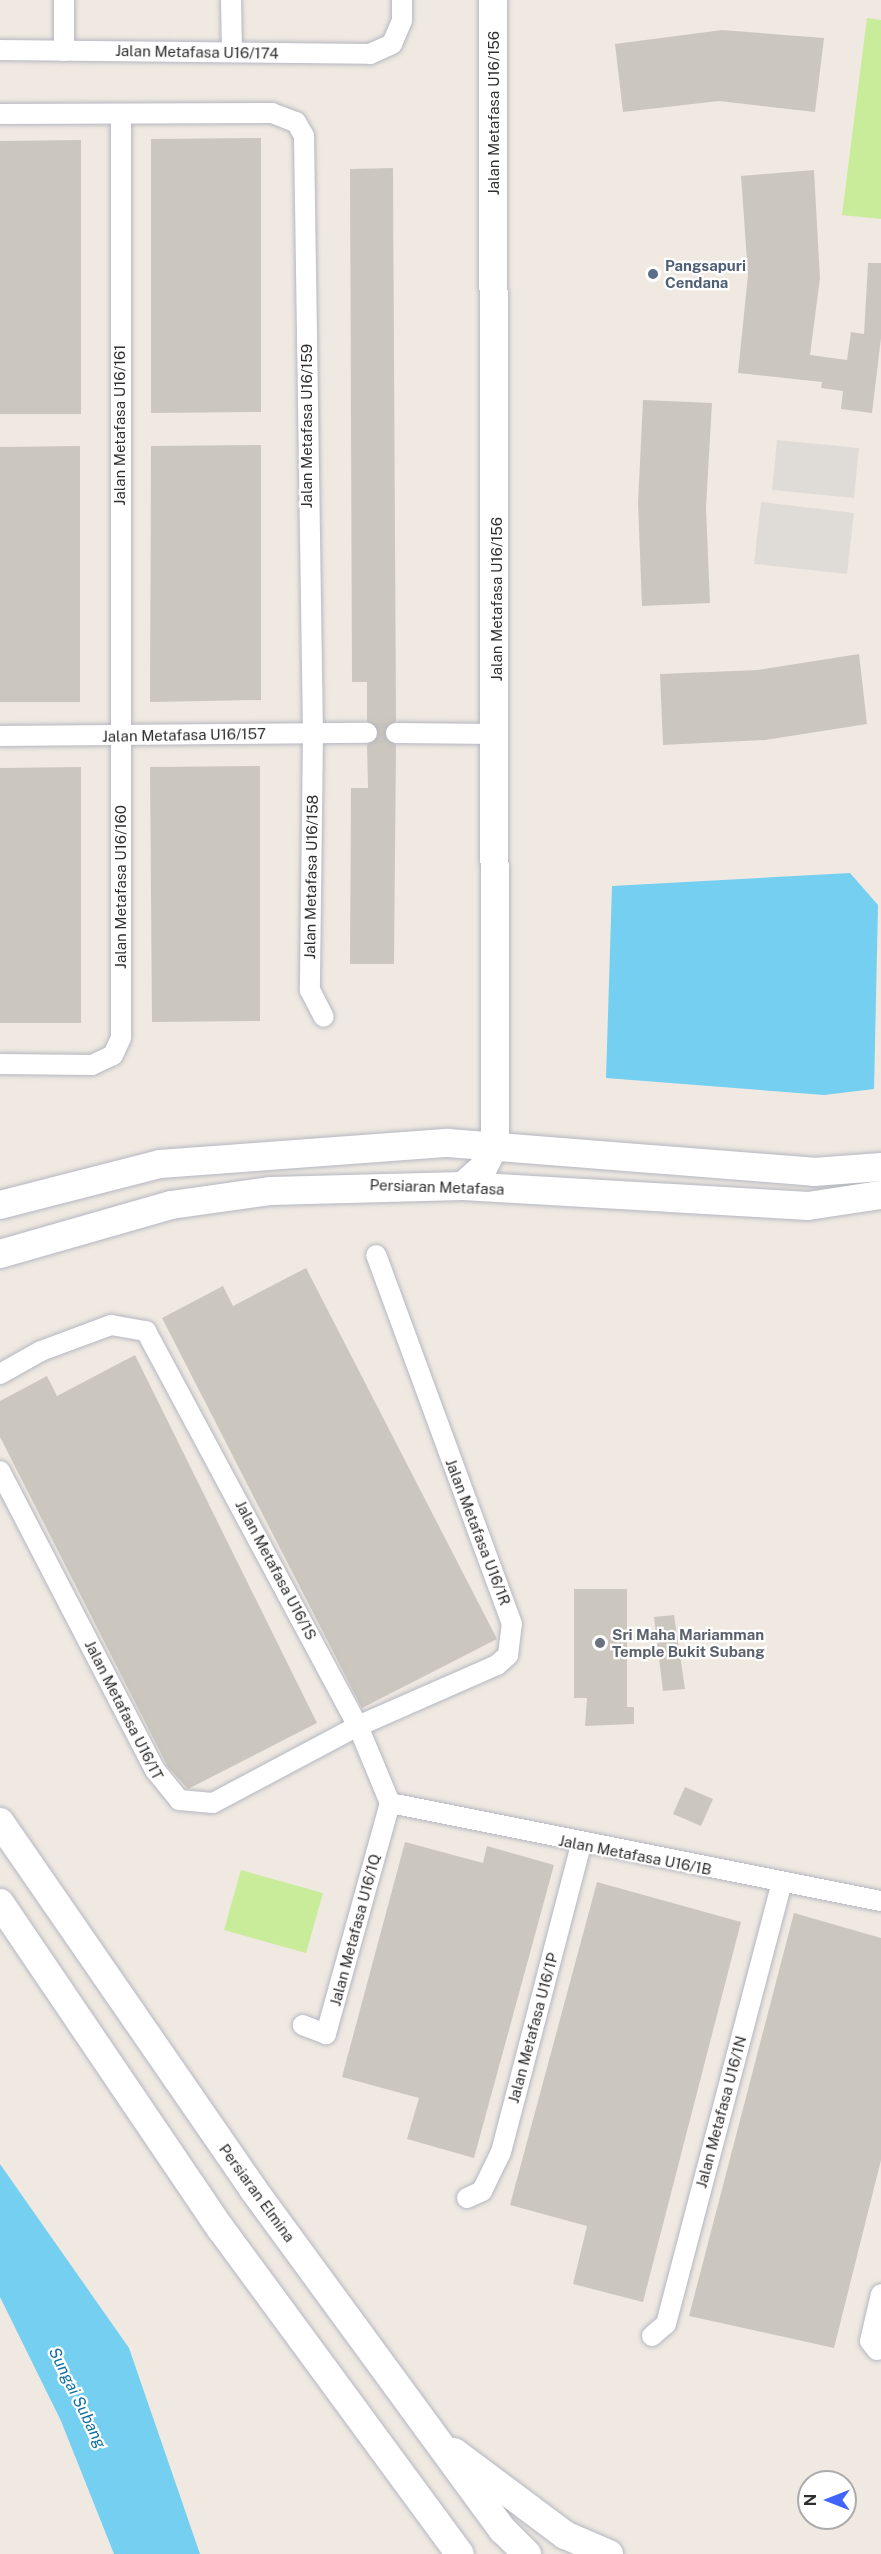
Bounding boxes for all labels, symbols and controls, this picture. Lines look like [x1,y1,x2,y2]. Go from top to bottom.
street label: Jalan Metafasa U16/156 [485,31,503,195]
street label: Jalan Metafasa U16/174 [115,42,279,62]
place label: Pangsapuri Cendana [665,256,746,291]
marker: Pangsapuri Cendana [646,267,660,281]
street label: Jalan Metafasa U16/159 [298,344,316,508]
street label: Jalan Metafasa U16/161 [111,345,129,505]
street label: Jalan Metafasa U16/156 [488,517,506,681]
street label: Jalan Metafasa U16/157 [102,725,266,745]
street label: Jalan Metafasa U16/158 [301,794,321,960]
street label: Jalan Metafasa U16/160 [112,805,130,969]
street label: Persiaran Metafasa [369,1176,505,1198]
street label: Jalan Metafasa U16/1R [442,1456,514,1608]
street label: Jalan Metafasa U16/1S [232,1497,320,1643]
place label: Sri Maha Mariamman Temple Bukit Subang [612,1625,765,1660]
marker: Sri Maha Mariamman Temple Bukit Subang [593,1636,607,1650]
street label: Jalan Metafasa U16/1T [81,1637,167,1783]
street label: Jalan Metafasa U16/1B [557,1831,713,1879]
street label: Jalan Metafasa U16/1Q [326,1852,384,2008]
street label: Jalan Metafasa U16/1P [504,1951,562,2105]
street label: Jalan Metafasa U16/1N [692,2034,750,2190]
street label: Persiaran Elmina [215,2140,299,2246]
water label: Sungai Subang [44,2344,110,2452]
north arrow [797,2470,857,2530]
text: N [801,2494,820,2506]

